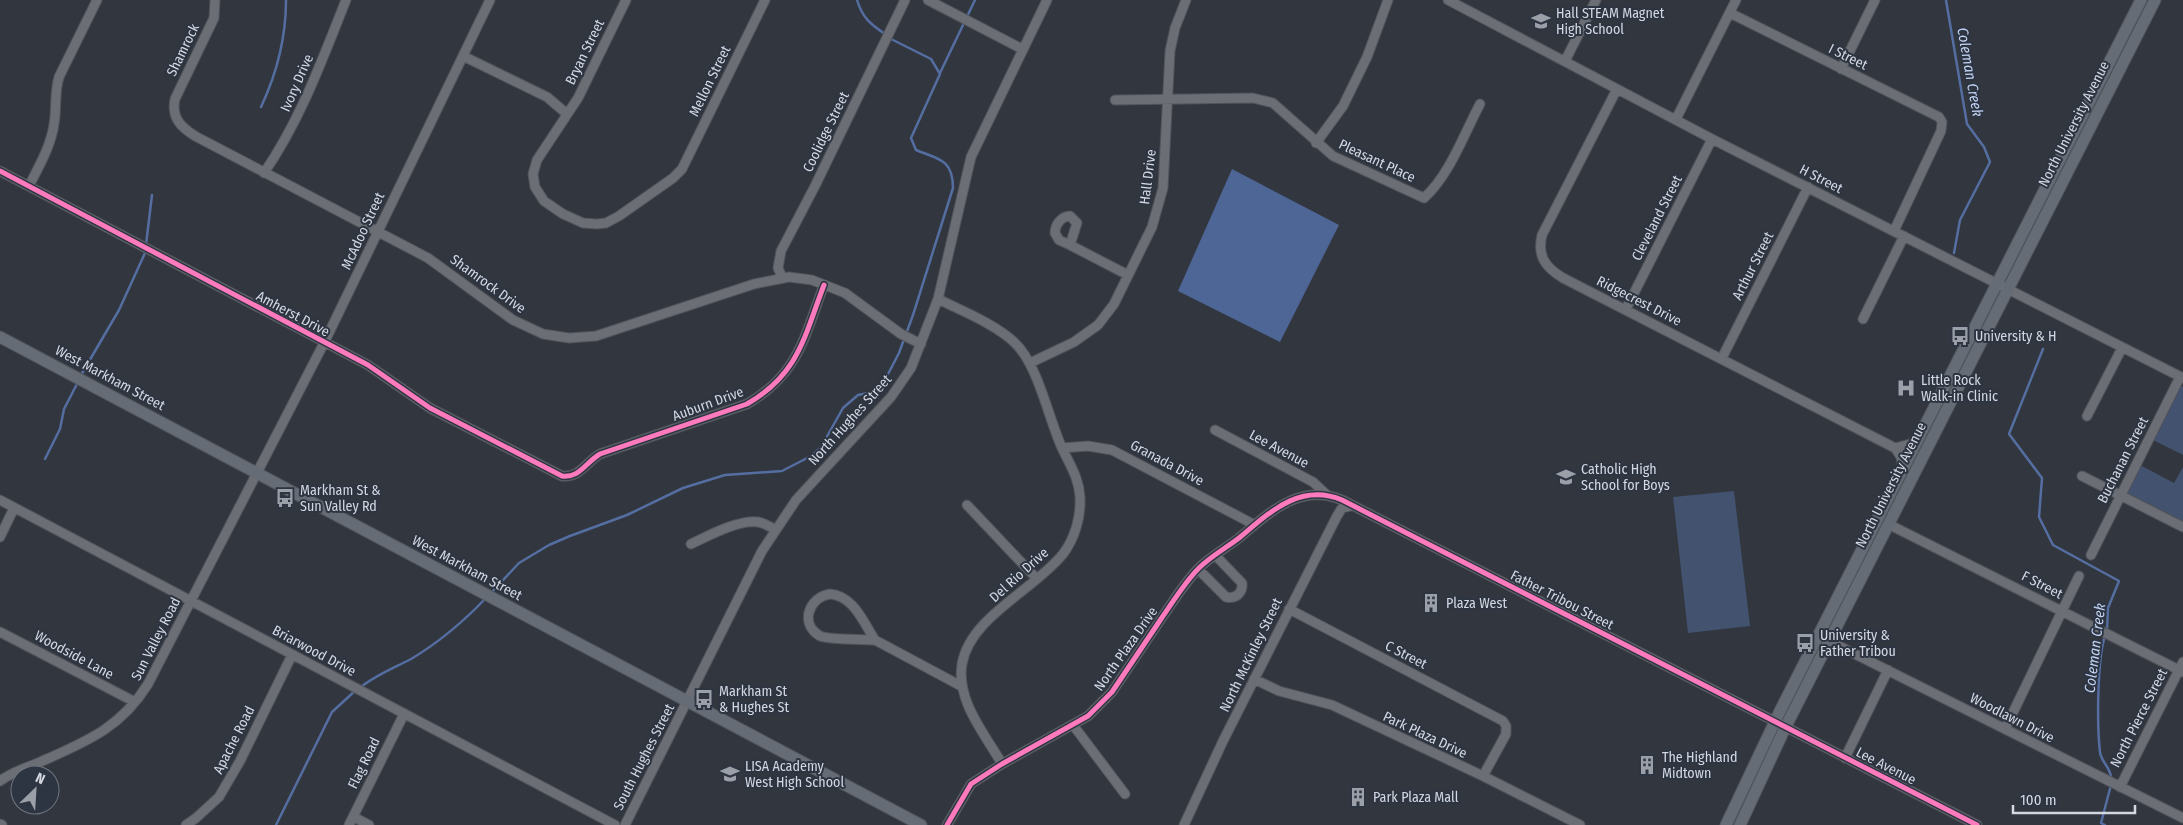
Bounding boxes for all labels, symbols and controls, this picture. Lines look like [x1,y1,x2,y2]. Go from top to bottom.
place label: Hall STEAM Magnet High School [1556,5,1665,38]
school or university icon: Hall STEAM Magnet High School [1530,10,1552,32]
street label: Bryan Street [562,16,608,87]
street label: Shamrock [163,21,203,79]
water label: Coleman Creek [1953,26,1987,119]
street label: I Street [1826,40,1871,74]
street label: Mellon Street [686,42,735,119]
street label: Ivory Drive [277,51,317,114]
street label: North University Avenue [2035,58,2113,190]
street label: Coolidge Street [799,89,853,175]
street label: Pleasant Place [1336,136,1418,186]
street label: Hall Drive [1136,148,1160,206]
street label: H Street [1797,161,1846,197]
street label: Cleveland Street [1628,172,1686,264]
street label: McAdoo Street [338,189,388,272]
street label: Arthur Street [1729,229,1778,303]
street label: Shamrock Drive [447,251,529,317]
street label: Ridgecrest Drive [1594,272,1684,330]
street label: Amherst Drive [253,288,333,340]
bus stop icon: University & H [1949,325,1971,347]
place label: University & H [1975,328,2057,345]
street label: West Markham Street [52,342,168,414]
street label: North Hughes Street [805,371,896,469]
place label: Little Rock Walk-in Clinic [1921,372,1998,405]
hospital icon: Little Rock Walk-in Clinic [1895,377,1917,399]
street label: Auburn Drive [670,383,746,425]
street label: Buchanan Street [2094,414,2152,506]
street label: North University Avenue [1852,419,1930,551]
street label: Lee Avenue [1246,426,1312,472]
street label: Granada Drive [1127,437,1207,490]
place label: Catholic High School for Boys [1581,461,1670,494]
school or university icon: Catholic High School for Boys [1555,466,1577,488]
place label: Markham St & Sun Valley Rd [300,482,381,515]
bus stop icon: Markham St & Sun Valley Rd [274,487,296,509]
street label: West Markham Street [409,532,525,604]
street label: Del Rio Drive [986,544,1052,606]
street label: Father Tribou Street [1508,567,1617,634]
street label: F Street [2019,567,2066,603]
building icon: Plaza West [1420,592,1442,614]
street label: Sun Valley Road [128,595,184,683]
street label: North McKinley Street [1216,595,1286,715]
place label: Plaza West [1446,595,1507,612]
water label: Coleman Creek [2081,602,2110,694]
street label: North Plaza Drive [1091,604,1161,694]
street label: Briarwood Drive [269,622,359,680]
street label: Woodside Lane [32,627,116,683]
place label: University & Father Tribou [1820,627,1896,660]
bus stop icon: University & Father Tribou [1794,632,1816,654]
street label: C Street [1382,637,1430,673]
street label: North Pierce Street [2107,665,2171,770]
place label: Markham St & Hughes St [719,683,789,716]
bus stop icon: Markham St & Hughes St [693,688,715,710]
street label: Woodlawn Drive [1967,689,2057,747]
street label: South Hughes Street [610,701,678,813]
street label: Apache Road [210,703,258,777]
street label: Park Plaza Drive [1380,708,1470,762]
street label: Flag Road [344,734,384,792]
street label: Lee Avenue [1853,744,1919,788]
place label: The Highland Midtown [1662,749,1737,782]
building icon: The Highland Midtown [1636,754,1658,776]
place label: LISA Academy West High School [745,758,844,791]
school or university icon: LISA Academy West High School [719,763,741,785]
north arrow [10,765,60,815]
text: N [33,769,48,788]
scale bar [2013,782,2136,814]
building icon: Park Plaza Mall [1347,786,1369,808]
place label: Park Plaza Mall [1373,789,1459,806]
text: 100 m [2020,791,2057,809]

